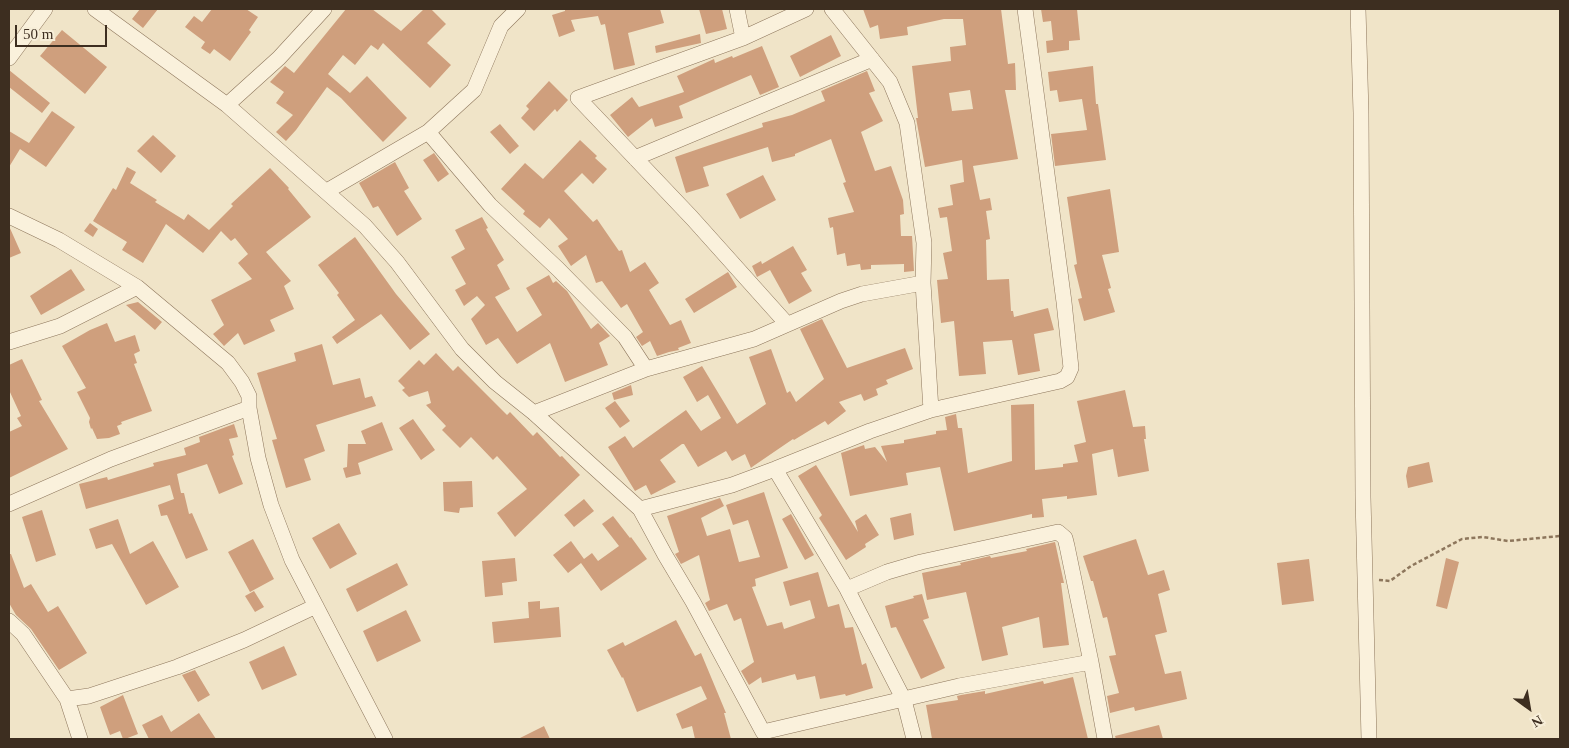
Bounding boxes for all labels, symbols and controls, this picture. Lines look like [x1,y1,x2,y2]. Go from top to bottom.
scale bar [18,15,110,47]
text: 50 m [23,26,53,42]
north arrow [1504,683,1554,733]
text: N [1529,712,1545,730]

